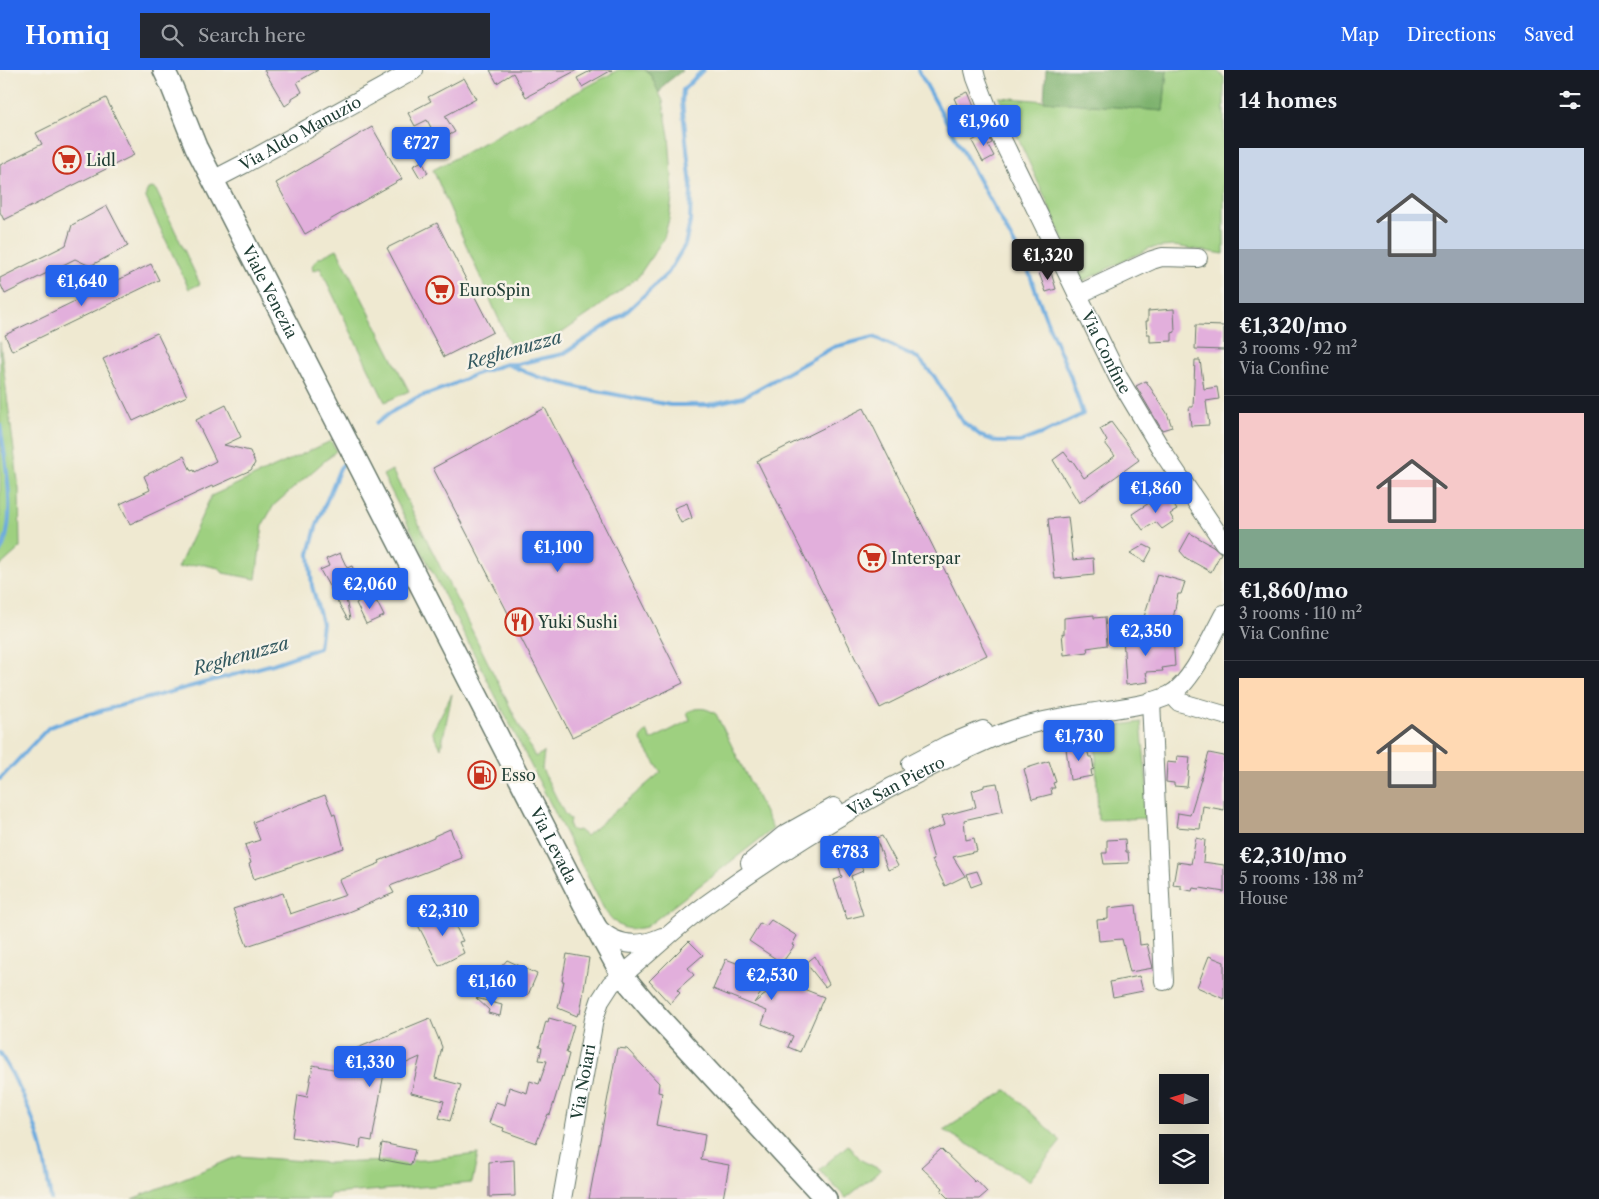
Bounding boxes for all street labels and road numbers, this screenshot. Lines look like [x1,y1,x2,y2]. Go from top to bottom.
street label: Via Aldo Manuzio [235,91,365,175]
street label: Viale Venezia [238,241,303,342]
street label: Via Confine [1077,307,1136,397]
street label: Via San Pietro [843,752,948,821]
street label: Via Levada [525,803,582,887]
street label: Via Noiari [566,1042,599,1122]

